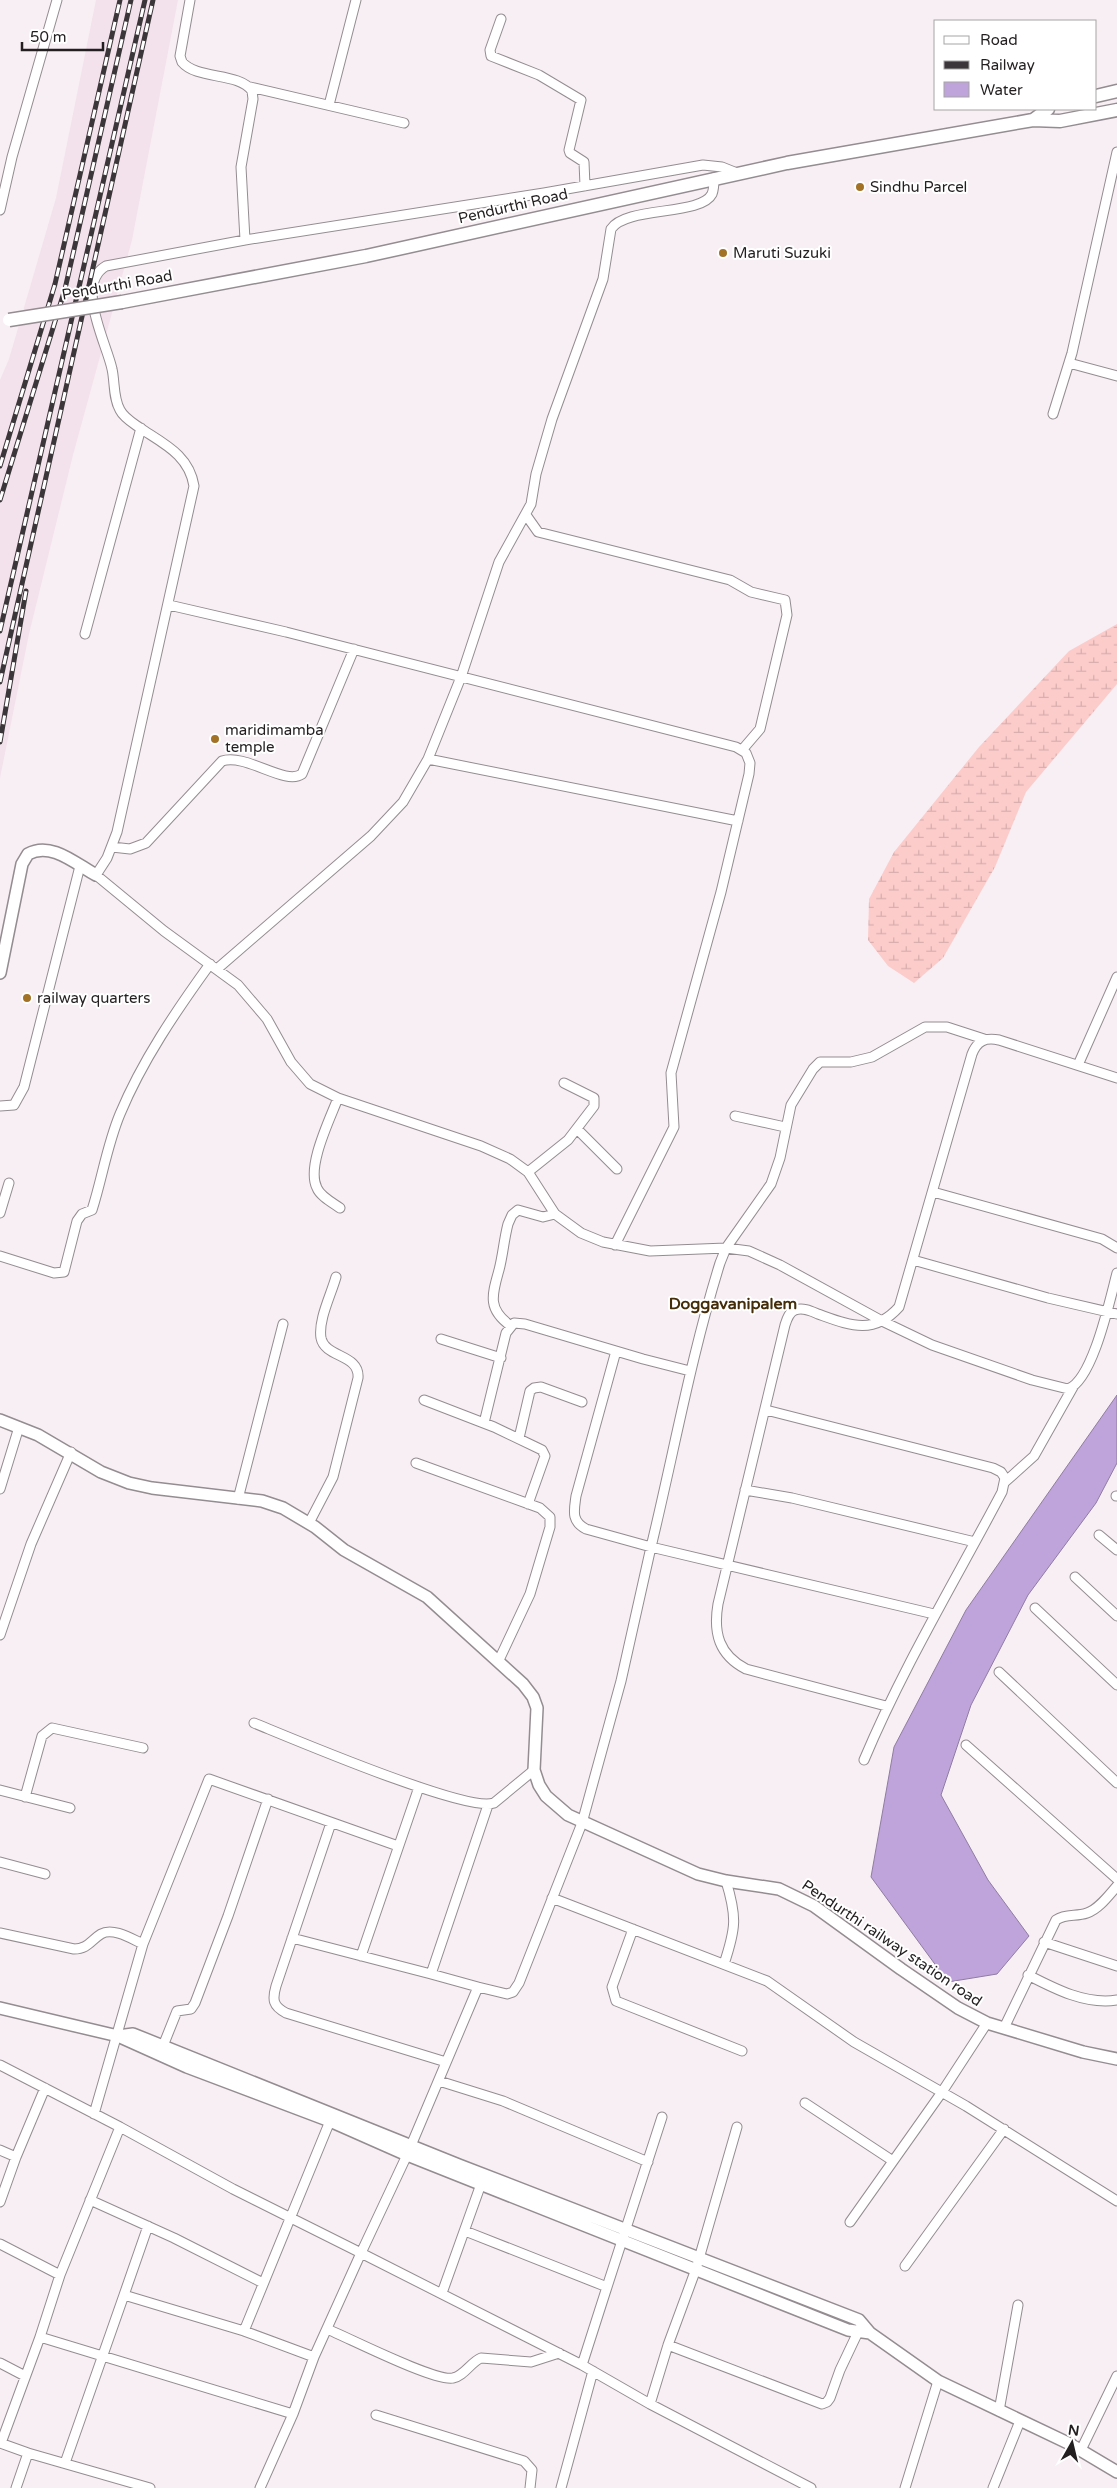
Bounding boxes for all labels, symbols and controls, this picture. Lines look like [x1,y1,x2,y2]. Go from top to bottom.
scale bar [22,20,104,52]
legend [934,20,1097,110]
text: 50 m [30,28,67,46]
text: Road [980,31,1018,49]
text: Railway [980,56,1035,74]
text: Water [980,81,1023,99]
place label: Sindhu Parcel [870,178,967,196]
marker: Sindhu Parcel [854,181,866,193]
street label: Pendurthi Road [456,185,570,227]
place label: Maruti Suzuki [733,244,831,262]
marker: Maruti Suzuki [717,247,729,259]
street label: Pendurthi Road [60,266,174,304]
place label: maridimamba temple [225,721,324,756]
marker: maridimamba temple [209,733,221,745]
place label: railway quarters [37,989,151,1007]
marker: railway quarters [21,992,33,1004]
district label: Doggavanipalem [669,1294,797,1314]
street label: Pendurthi railway station road [799,1876,985,2010]
north arrow [1047,2418,1097,2468]
text: N [1067,2421,1080,2440]

